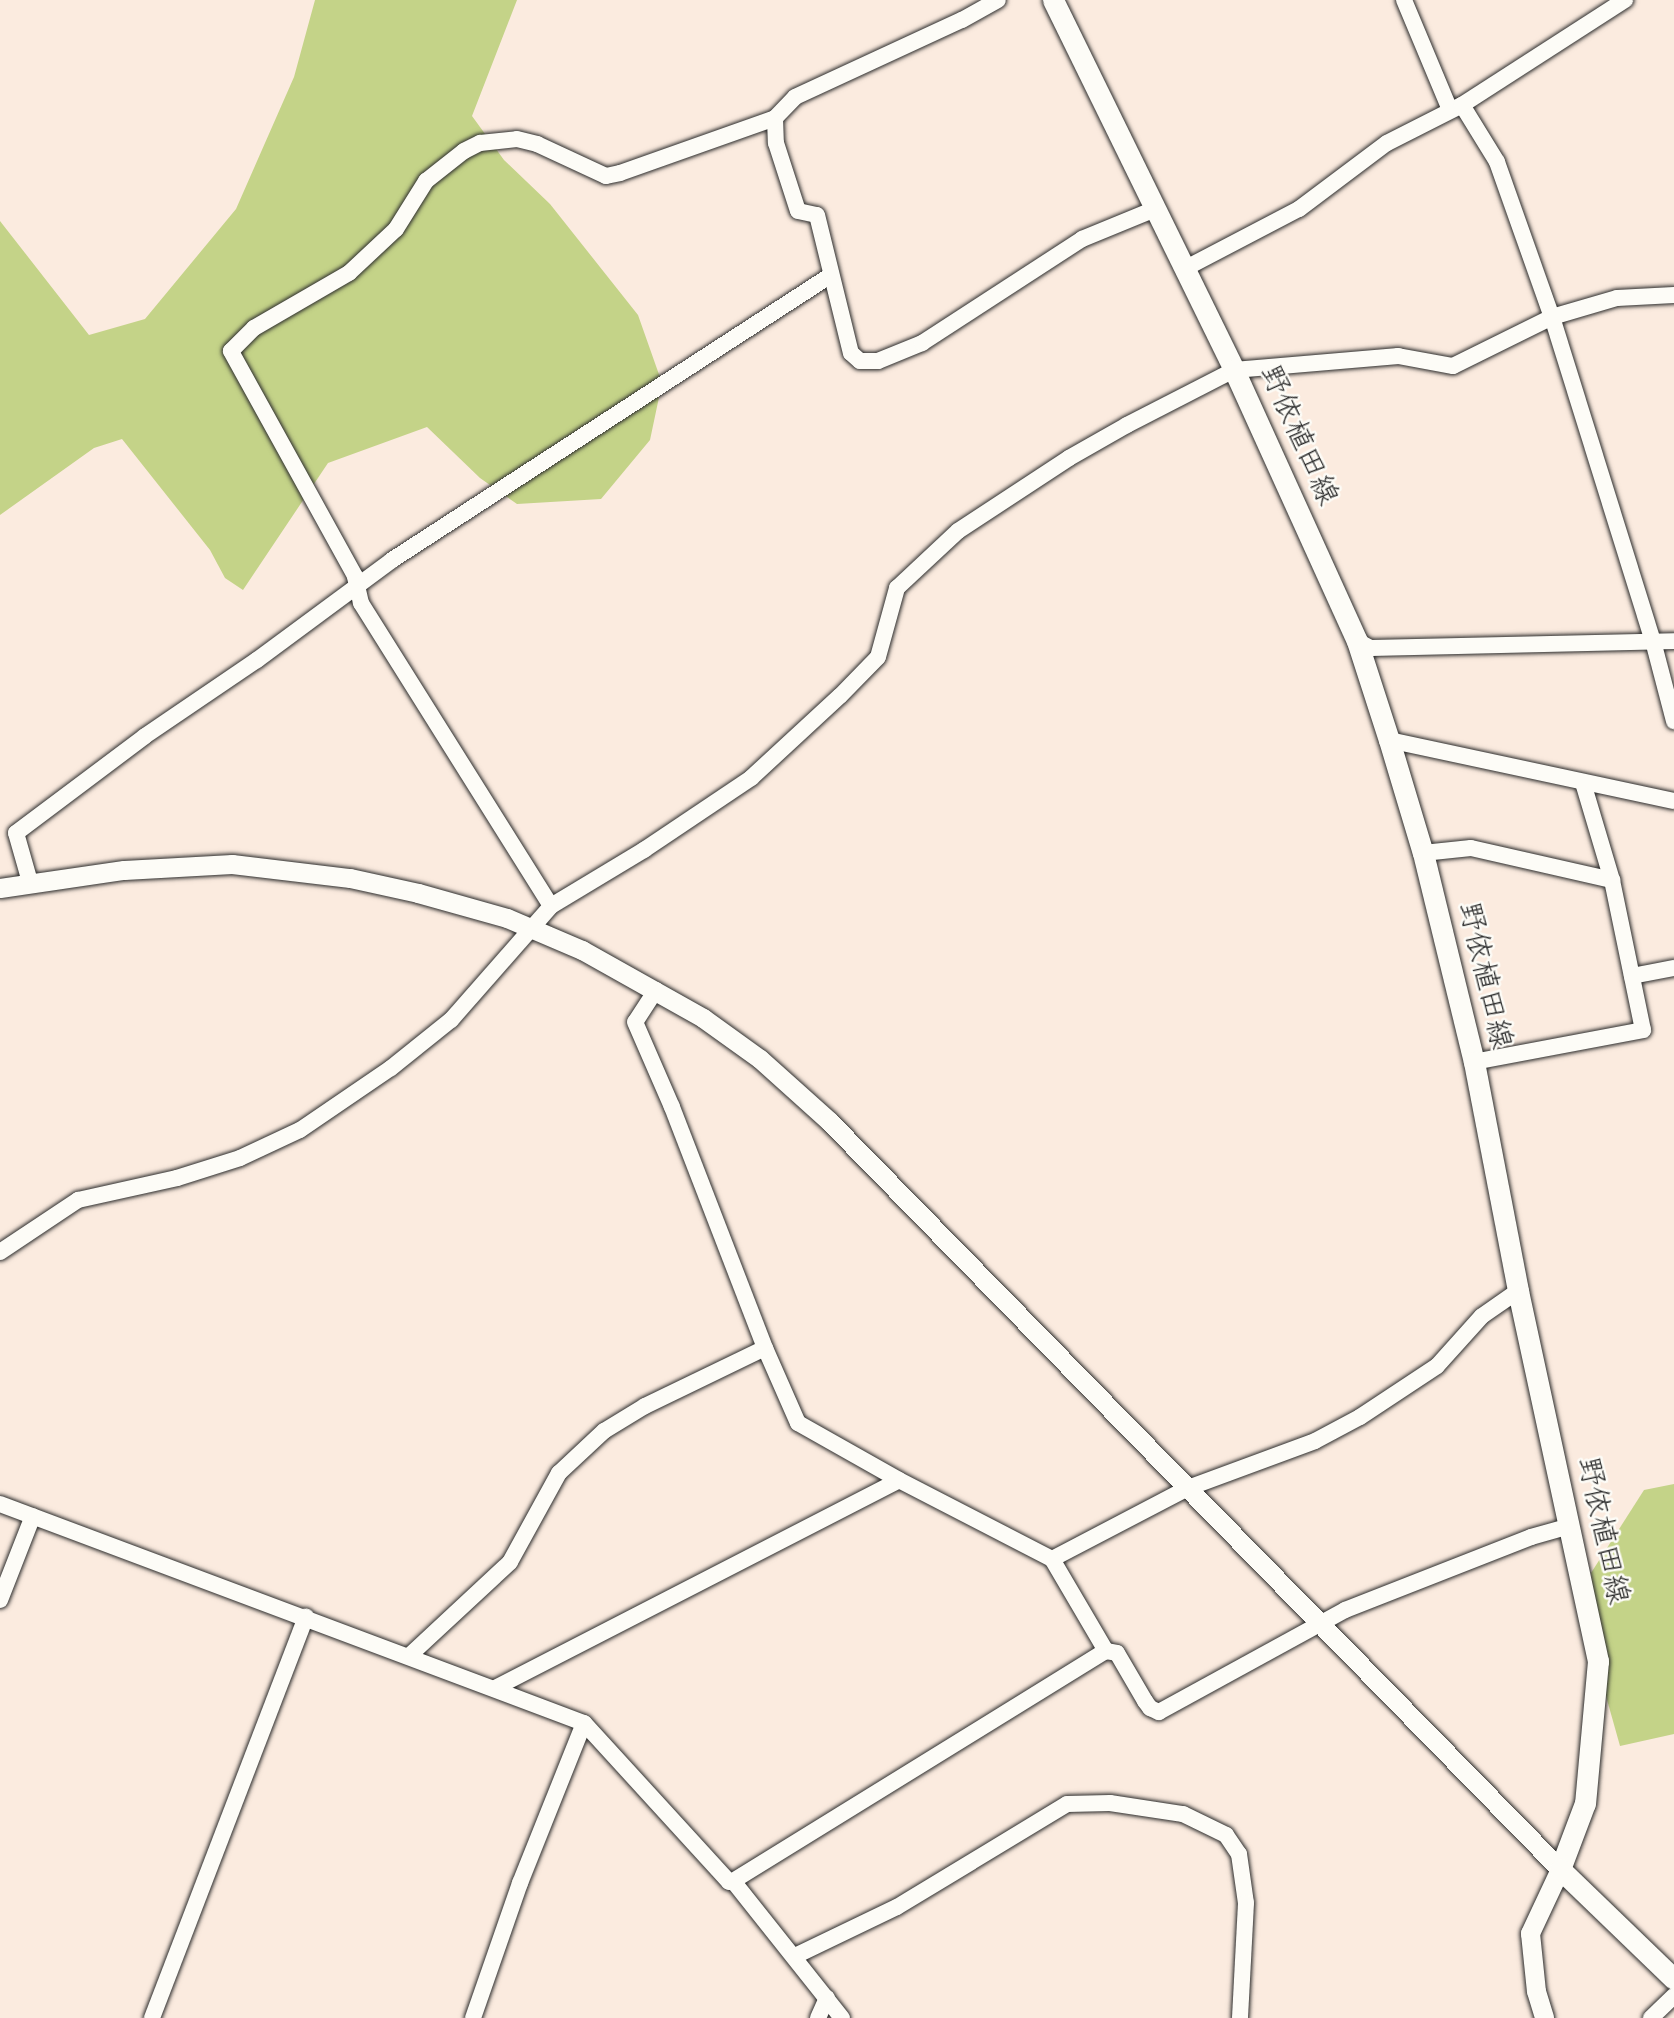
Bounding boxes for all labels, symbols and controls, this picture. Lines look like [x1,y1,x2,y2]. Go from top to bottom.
street label: 野依植田線 [1250,360,1344,512]
street label: 野依植田線 [1449,899,1517,1053]
street label: 野依植田線 [1568,1454,1634,1608]

